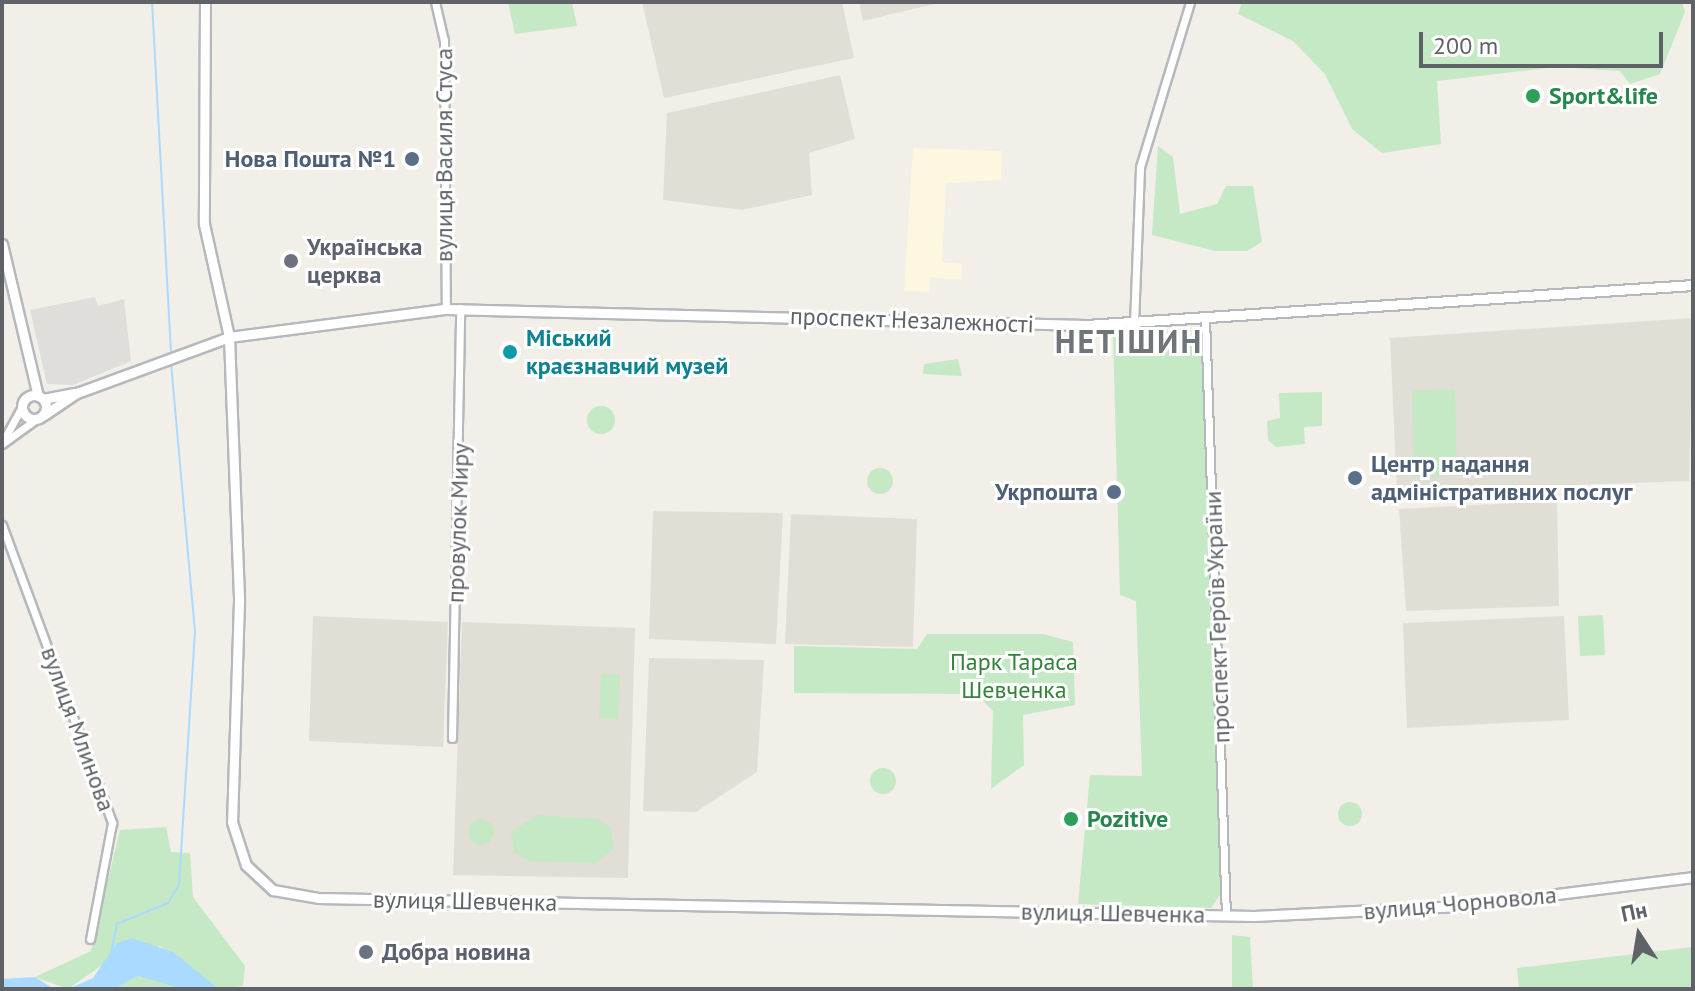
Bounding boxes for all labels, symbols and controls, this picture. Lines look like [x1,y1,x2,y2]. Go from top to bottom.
scale bar [1423,16,1667,66]
text: 200 m [1433,30,1498,61]
street label: вулиця Василя Стуса [430,48,458,262]
place label: Sport&life [1549,82,1658,110]
marker: Sport&life [1524,87,1542,105]
place label: Нова Пошта №1 [225,145,396,173]
marker: Нова Пошта №1 [403,150,421,168]
place label: Українська церква [307,233,422,289]
marker: Українська церква [282,252,300,270]
street label: проспект Незалежності [789,301,1035,339]
district label: НЕТІШИН [1055,322,1203,360]
place label: Міський краєзнавчий музей [526,324,728,380]
marker: Міський краєзнавчий музей [501,343,519,361]
street label: провулок Миру [441,442,475,604]
place label: Центр надання адміністративних послуг [1371,450,1633,506]
marker: Центр надання адміністративних послуг [1346,469,1364,487]
place label: Укрпошта [995,478,1098,506]
marker: Укрпошта [1105,483,1123,501]
street label: проспект Героїв України [1198,489,1236,745]
street label: вулиця Млинова [35,643,121,815]
park label: Парк Тараса Шевченка [950,648,1078,704]
place label: Pozitive [1087,805,1168,833]
marker: Pozitive [1062,810,1080,828]
street label: вулиця Чорновола [1362,880,1558,926]
street label: вулиця Шевченка [373,885,557,917]
north arrow [1599,895,1679,975]
text: Пн [1618,895,1650,928]
street label: вулиця Шевченка [1021,897,1205,929]
place label: Добра новина [382,938,531,966]
marker: Добра новина [357,943,375,961]

